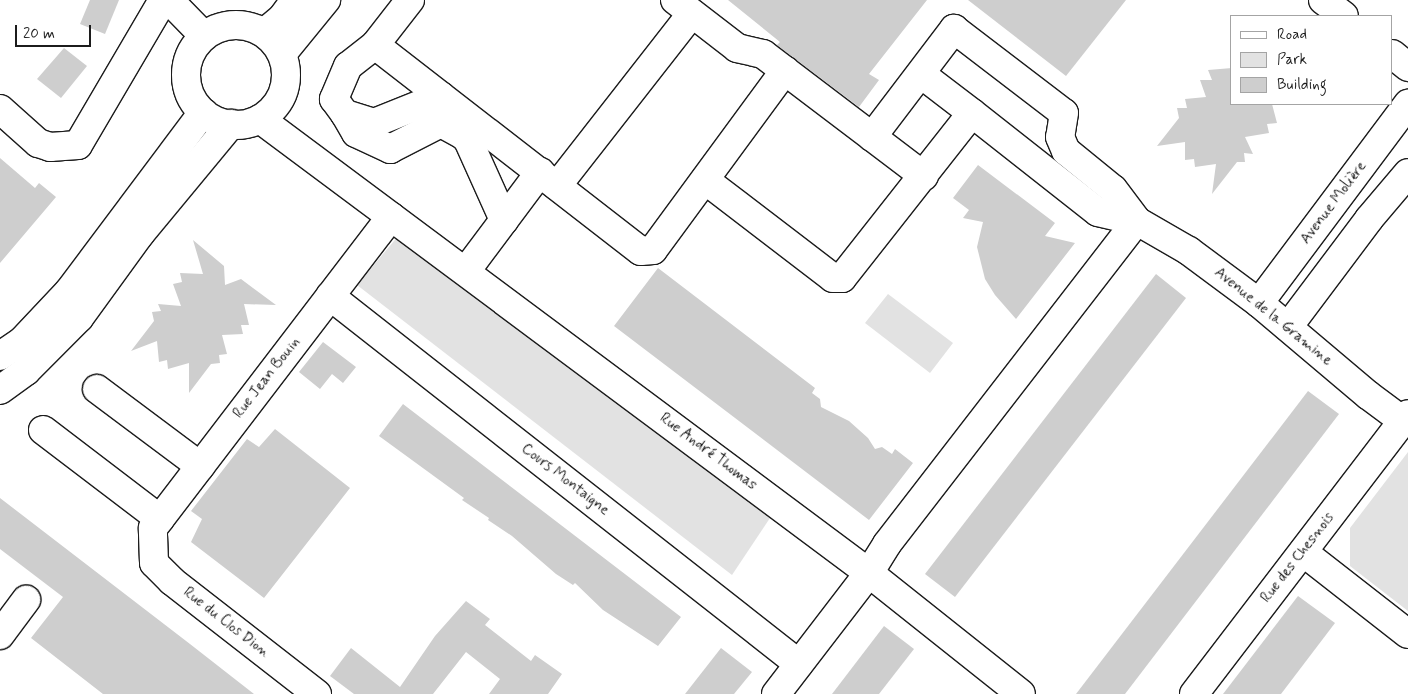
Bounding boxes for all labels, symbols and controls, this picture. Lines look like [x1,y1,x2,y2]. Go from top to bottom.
scale bar [18,15,94,47]
legend [1230,15,1393,105]
text: 20 m [23,24,55,44]
text: Road [1277,25,1307,45]
text: Park [1277,50,1307,70]
text: Building [1277,75,1327,95]
street label: Avenue Molière [1297,158,1371,248]
street label: Avenue de la Gramine [1212,265,1334,369]
street label: Rue Jean Bouin [231,335,303,421]
street label: Rue André Thomas [656,410,760,494]
street label: Cours Montaigne [517,440,613,520]
street label: Rue des Chesnois [1258,510,1338,606]
street label: Rue du Clos Dion [180,584,272,662]

